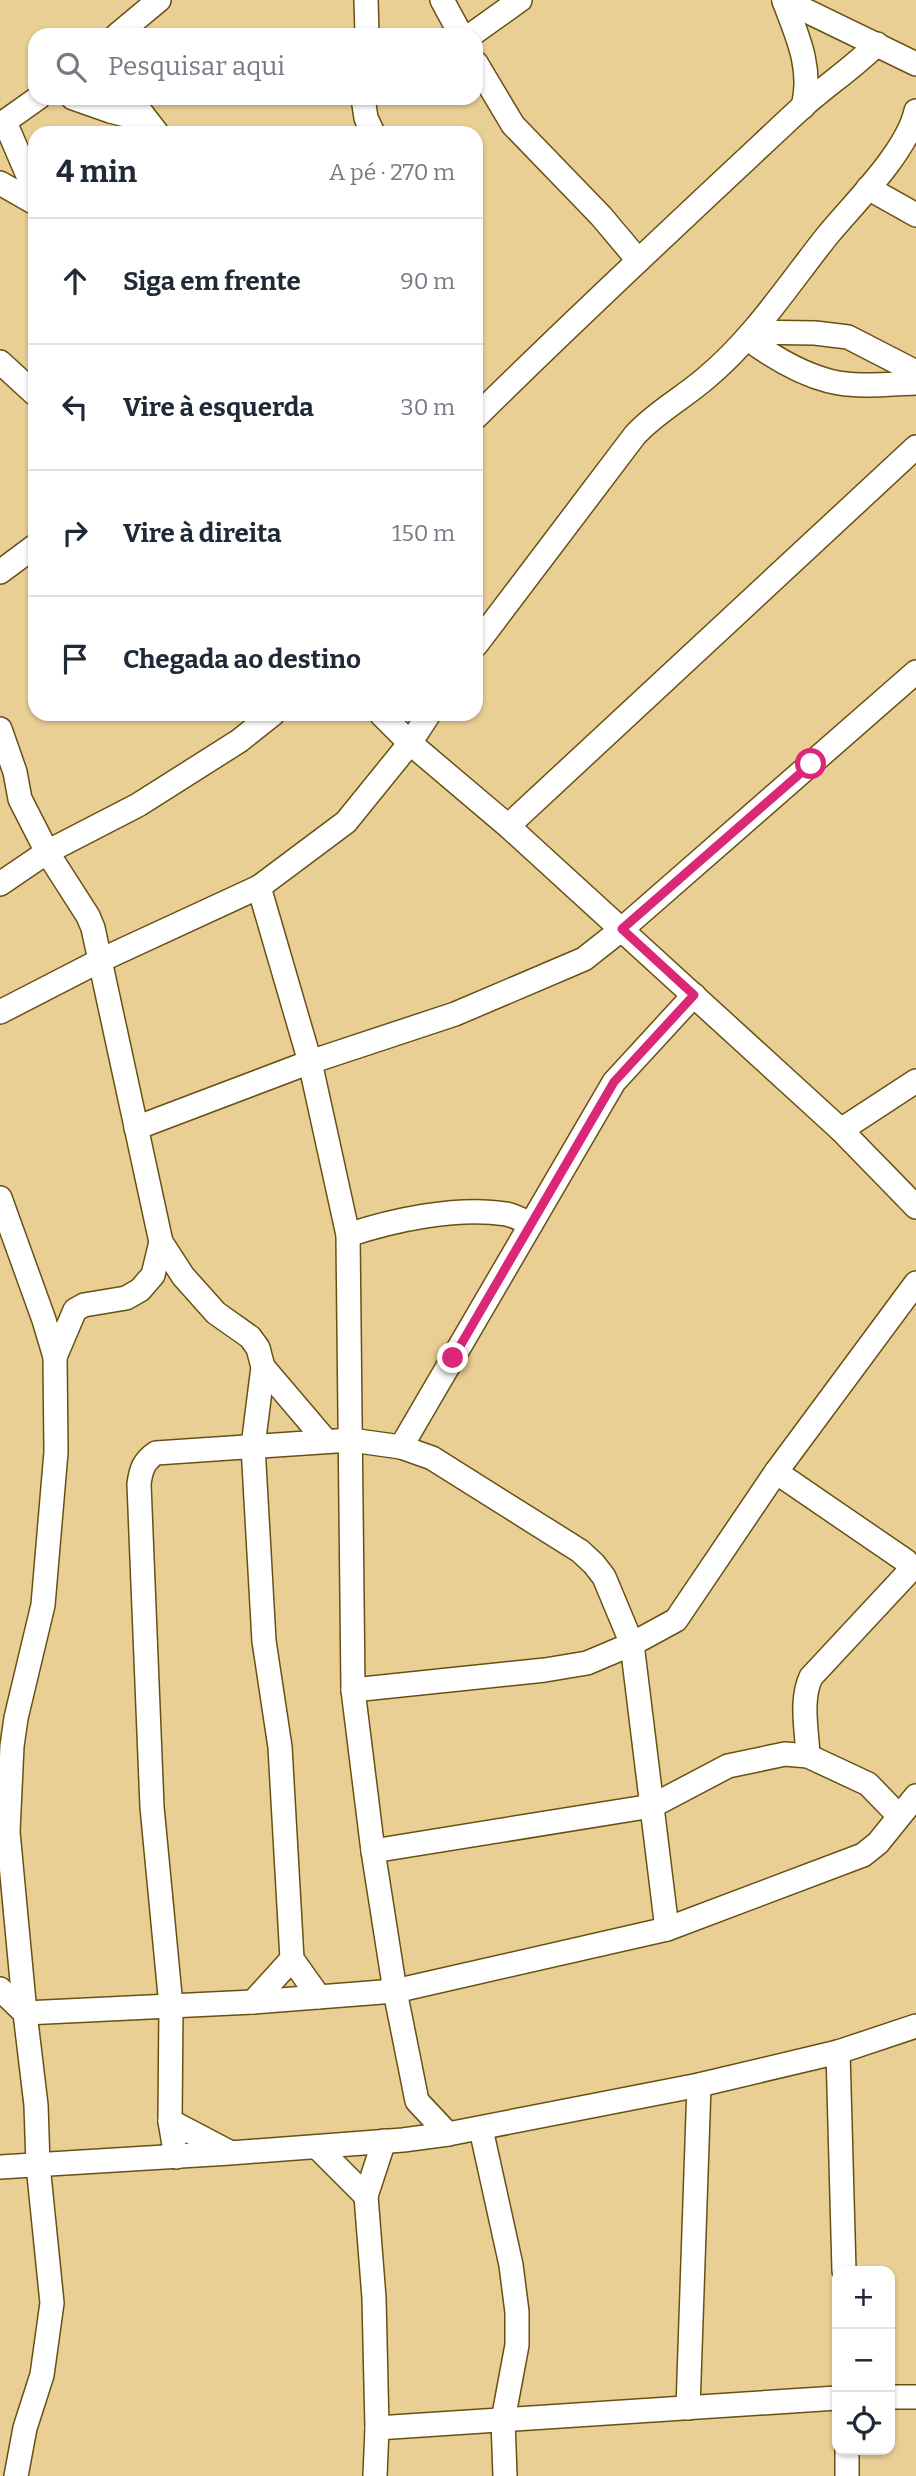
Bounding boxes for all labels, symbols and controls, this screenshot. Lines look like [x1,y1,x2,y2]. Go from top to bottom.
search box [28,28,483,105]
icon: search [52,48,90,86]
text: Pesquisar aqui [108,51,285,82]
text: 4 min [56,154,137,190]
text: A pé · 270 m [329,158,455,186]
icon: ahead [56,262,94,300]
text: Siga em frente [123,266,301,297]
text: 90 m [400,267,455,295]
icon: left [56,388,94,426]
text: Vire à esquerda [123,392,314,423]
text: 30 m [401,393,455,421]
icon: right [56,514,94,552]
text: Vire à direita [123,518,282,549]
text: 150 m [392,519,455,547]
icon: arrive [56,640,94,678]
text: Chegada ao destino [123,644,361,675]
route start [795,748,826,779]
route end [437,1342,468,1373]
map controls [832,2266,895,2455]
button: + [832,2266,895,2329]
button: − [832,2329,895,2392]
button: locate [832,2392,895,2455]

